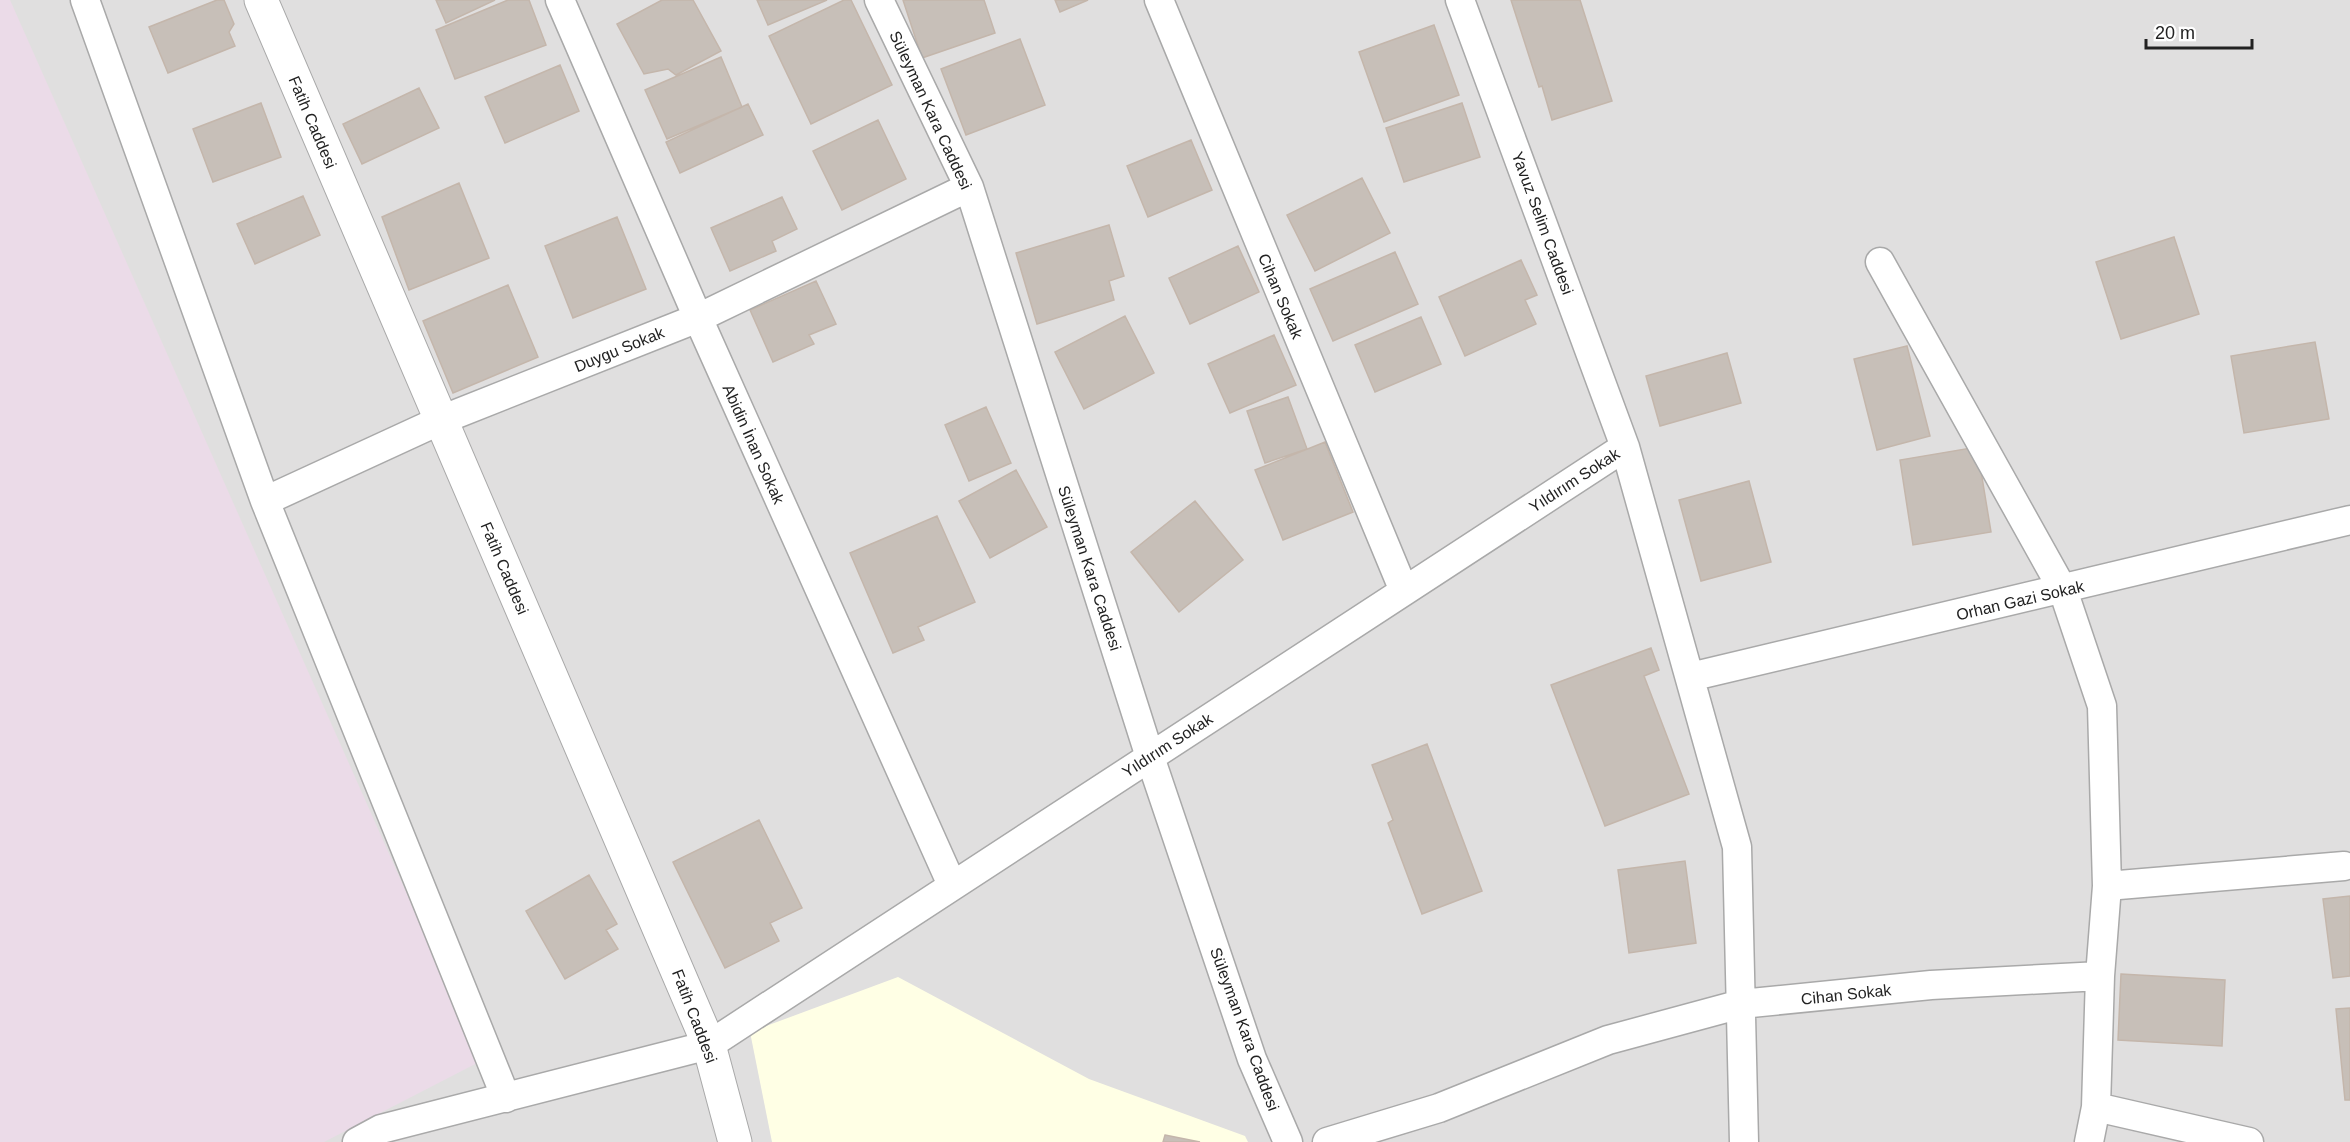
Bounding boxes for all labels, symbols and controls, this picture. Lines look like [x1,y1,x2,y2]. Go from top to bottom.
scale bar [2146,12,2252,50]
text: 20 m [2155,23,2195,43]
street label: Süleyman Kara Caddesi [886,28,975,192]
street label: Fatih Caddesi [285,73,340,171]
street label: Yavuz Selim Caddesi [1509,149,1576,297]
street label: Cihan Sokak [1255,251,1306,342]
street label: Duygu Sokak [572,323,667,375]
street label: Abidin İnan Sokak [720,381,789,507]
street label: Yıldırım Sokak [1526,444,1623,516]
street label: Süleyman Kara Caddesi [1055,483,1124,653]
street label: Fatih Caddesi [477,519,532,617]
street label: Orhan Gazi Sokak [1955,577,2087,623]
street label: Yıldırım Sokak [1119,709,1216,781]
street label: Süleyman Kara Caddesi [1207,945,1282,1113]
street label: Fatih Caddesi [669,967,720,1065]
street label: Cihan Sokak [1800,981,1893,1008]

